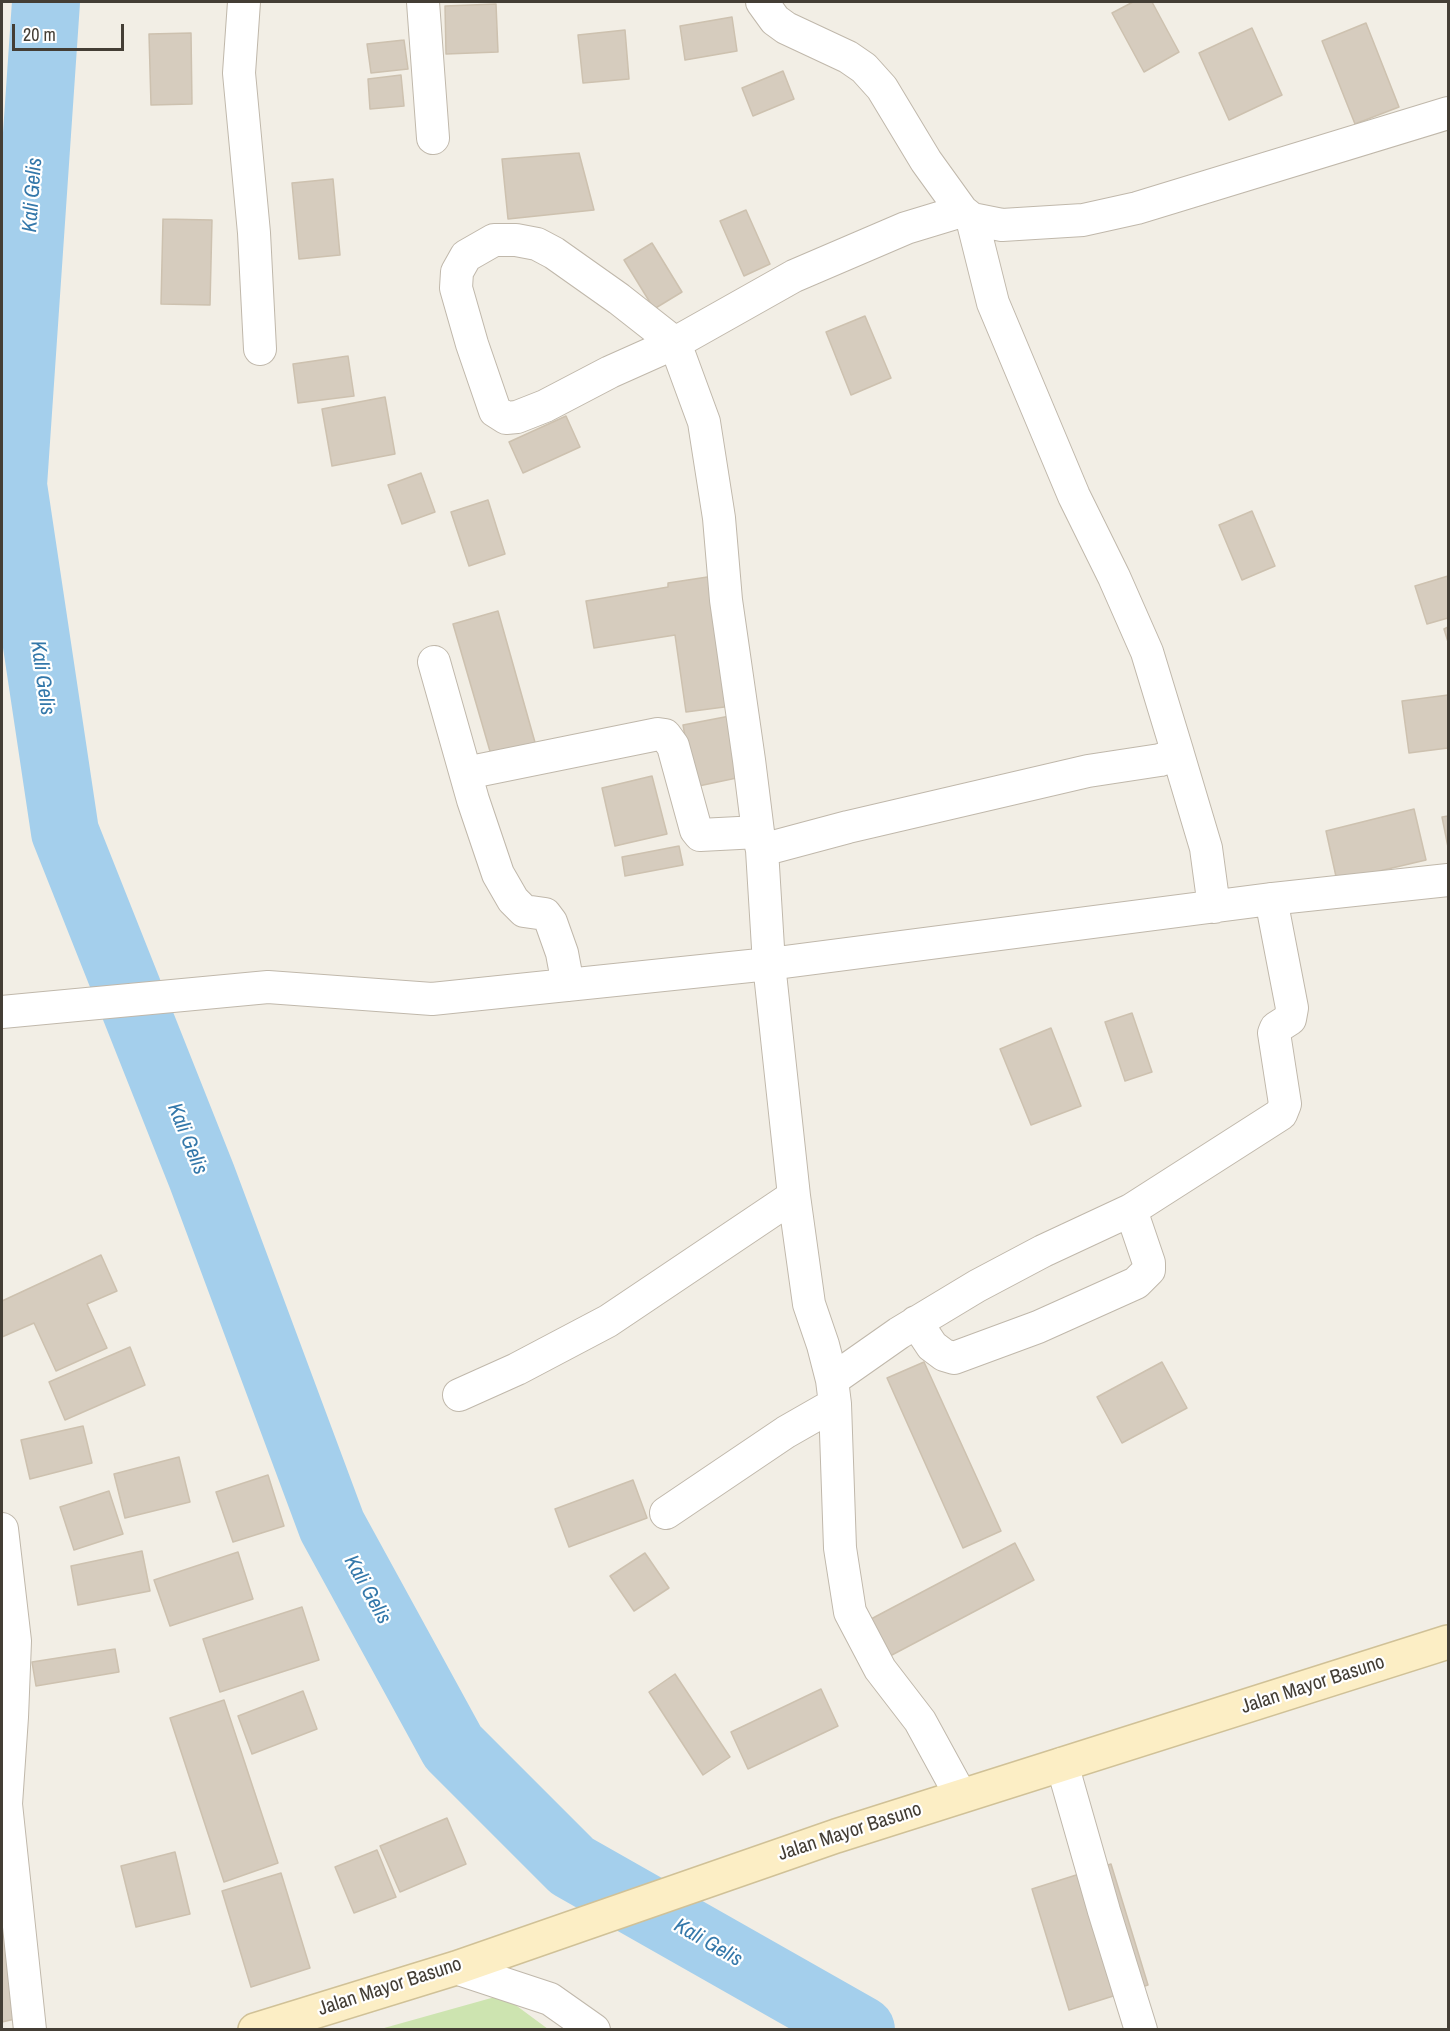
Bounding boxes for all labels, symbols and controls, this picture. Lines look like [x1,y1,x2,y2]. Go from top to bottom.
scale bar [15,12,128,50]
text: 20 m [23,22,56,47]
water label: Kali Gelis [18,157,48,233]
water label: Kali Gelis [24,639,60,717]
water label: Kali Gelis [161,1100,213,1178]
water label: Kali Gelis [338,1551,396,1629]
street label: Jalan Mayor Basuno [1238,1650,1388,1720]
street label: Jalan Mayor Basuno [775,1797,925,1867]
water label: Kali Gelis [669,1913,747,1973]
street label: Jalan Mayor Basuno [315,1952,465,2022]

